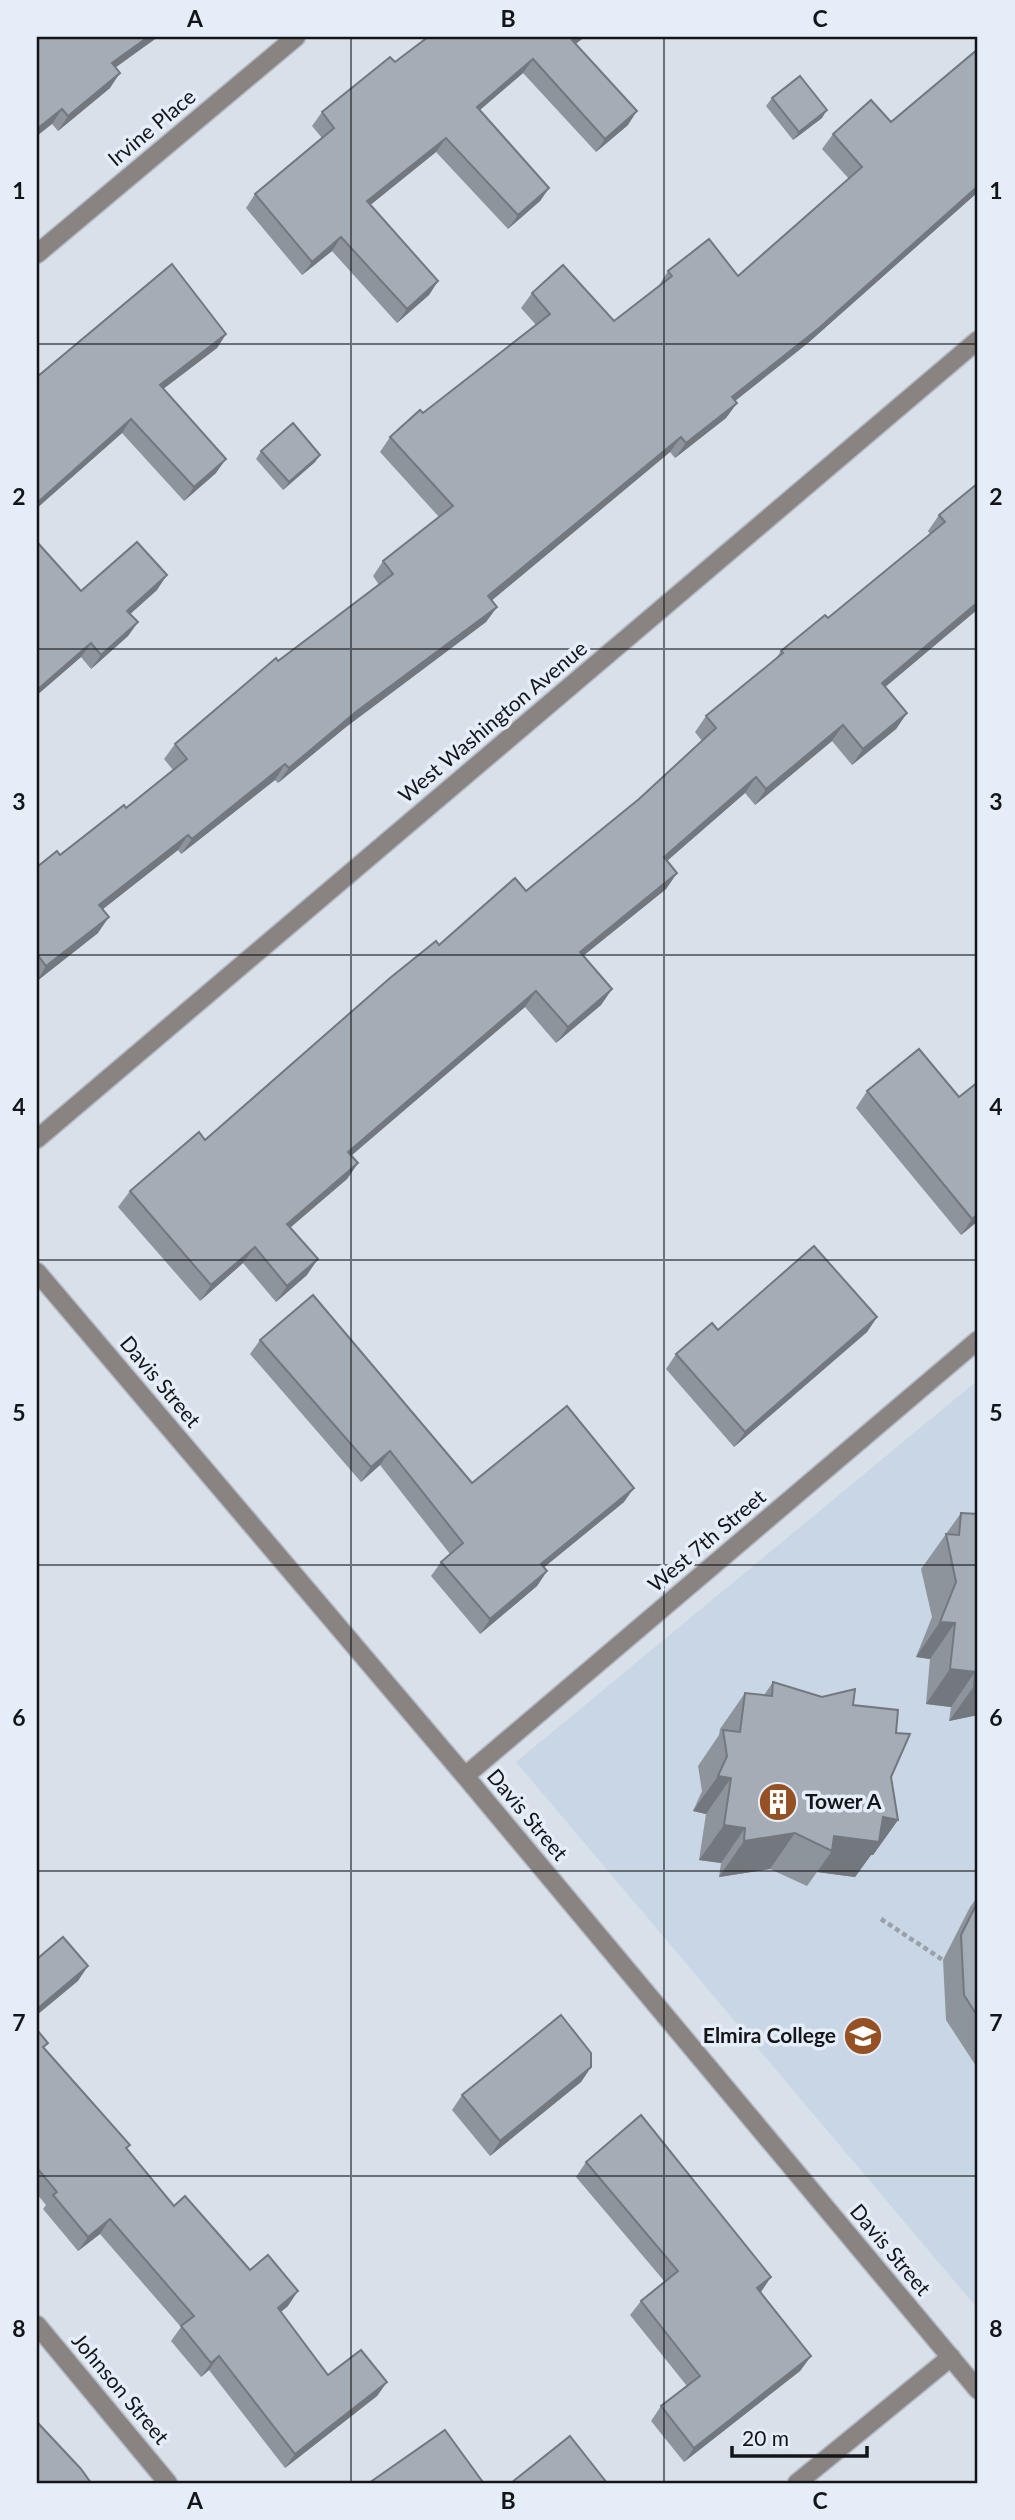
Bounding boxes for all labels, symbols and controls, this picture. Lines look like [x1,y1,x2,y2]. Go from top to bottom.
text: A [186,4,204,32]
text: B [500,4,516,32]
text: C [812,4,828,32]
street label: Irvine Place [102,83,200,171]
text: 1 [12,176,26,204]
text: 1 [989,176,1003,204]
text: 2 [12,482,26,510]
text: 2 [989,482,1003,510]
street label: West Washington Avenue [393,635,591,807]
text: 3 [12,787,26,815]
text: 3 [989,787,1003,815]
text: 4 [12,1092,26,1120]
text: 4 [989,1092,1003,1120]
street label: Davis Street [116,1330,207,1432]
text: 5 [12,1398,26,1426]
text: 5 [989,1398,1003,1426]
street label: West 7th Street [642,1483,770,1596]
text: 6 [12,1703,26,1731]
text: 6 [989,1703,1003,1731]
street label: Davis Street [483,1763,574,1865]
building icon: Tower A [757,1781,799,1823]
place label: Tower A [805,1788,882,1813]
text: 7 [12,2008,26,2036]
text: 7 [989,2008,1003,2036]
school or university icon: Elmira College [842,2015,884,2057]
place label: Elmira College [703,2022,836,2047]
street label: Davis Street [846,2198,937,2300]
text: 8 [12,2314,26,2342]
text: 8 [989,2314,1003,2342]
street label: Johnson Street [67,2327,175,2449]
scale bar [732,2415,866,2459]
text: 20 m [742,2425,789,2450]
text: A [186,2486,204,2514]
text: B [500,2486,516,2514]
text: C [812,2486,828,2514]

